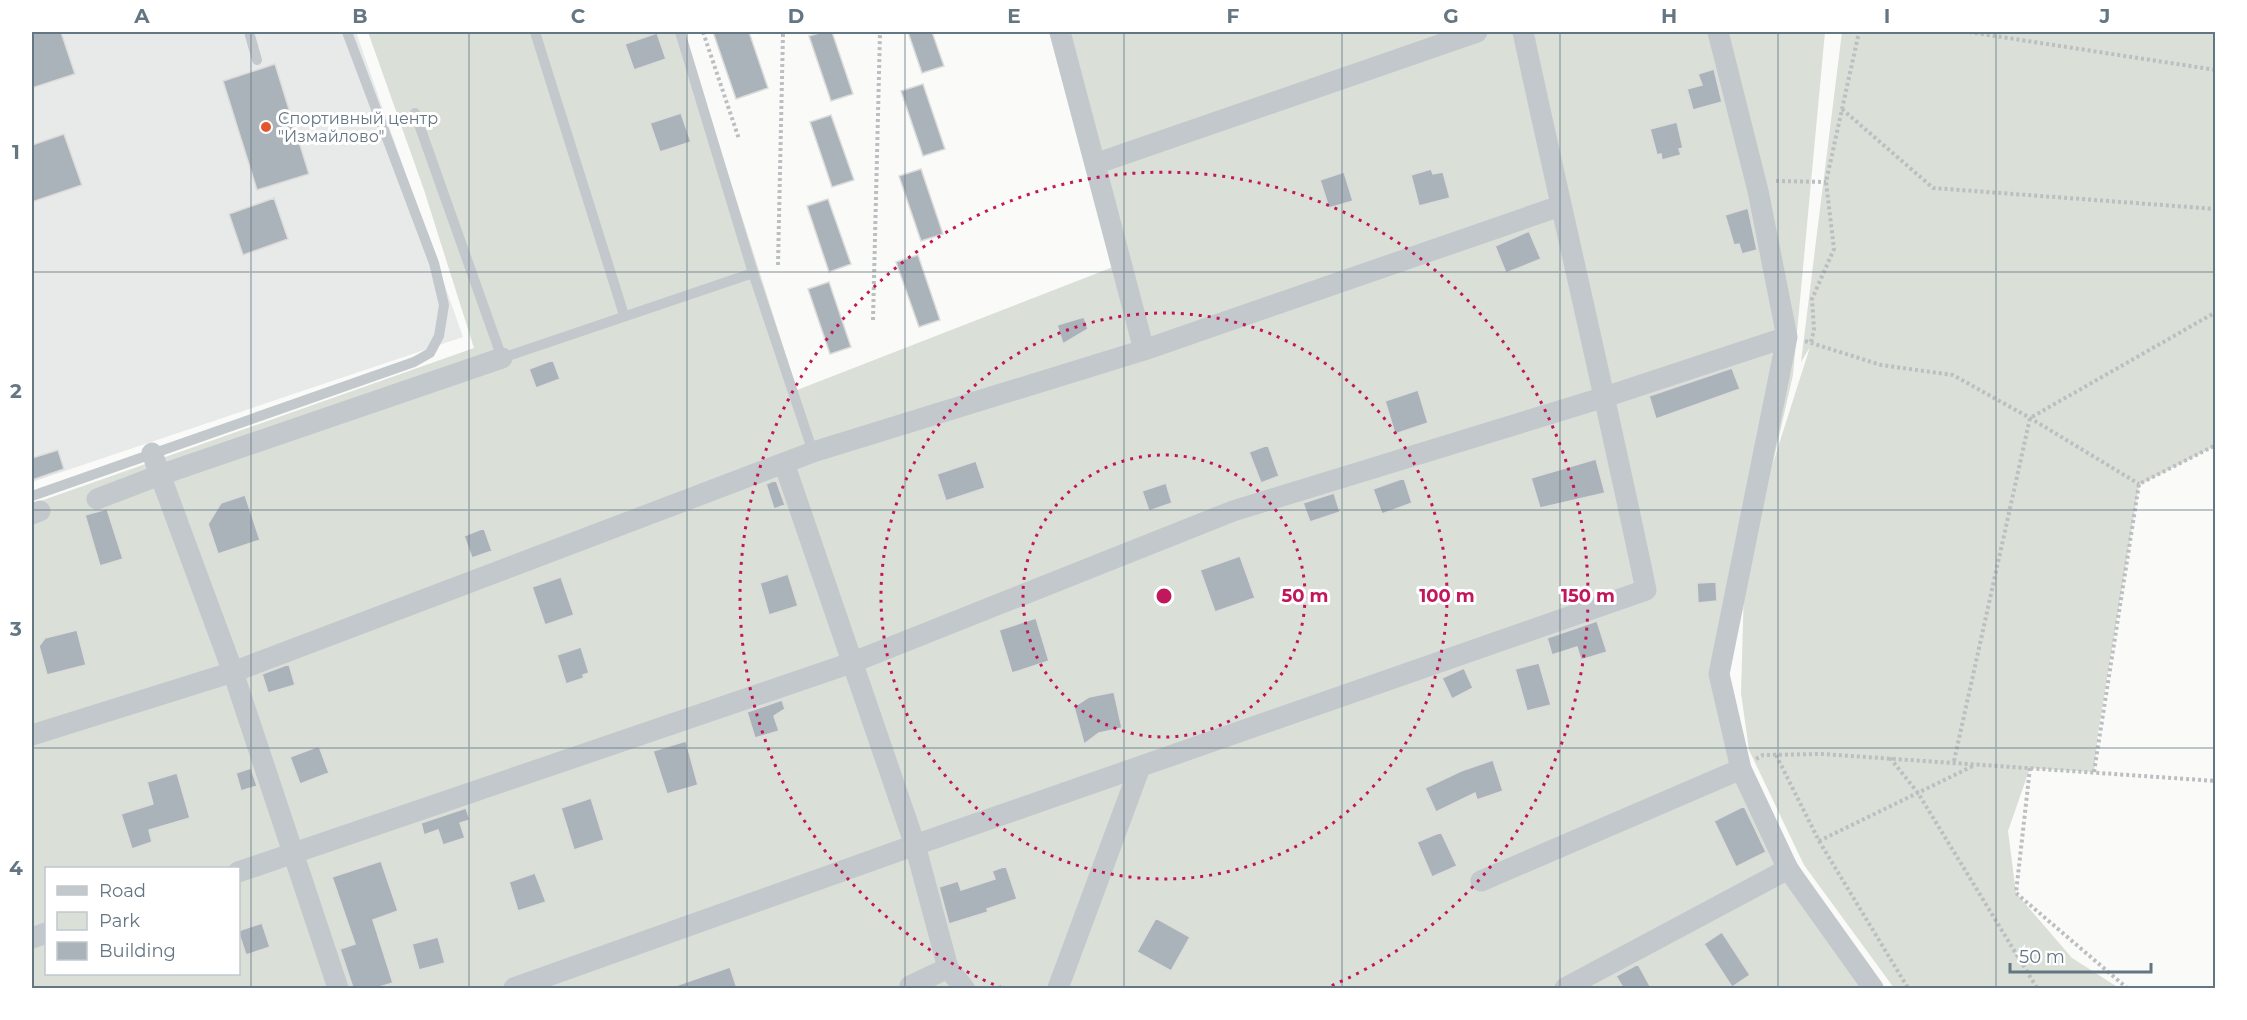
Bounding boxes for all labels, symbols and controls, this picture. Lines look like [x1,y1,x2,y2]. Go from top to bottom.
text: A [133,4,150,28]
text: B [352,4,368,28]
text: C [571,4,586,28]
text: D [788,4,804,28]
text: E [1007,4,1021,28]
text: F [1227,4,1240,28]
text: G [1443,4,1459,28]
text: H [1661,4,1677,28]
text: I [1884,4,1890,28]
text: J [2099,4,2110,28]
place label: Спортивный центр "Измайлово" [278,109,438,146]
marker: Спортивный центр "Измайлово" [259,120,273,134]
text: 1 [12,140,20,164]
text: 2 [10,379,22,403]
text: 50 m [1282,585,1328,607]
text: 100 m [1419,585,1475,607]
text: 150 m [1561,585,1615,607]
centre of rings [1154,586,1174,606]
text: 3 [9,617,22,641]
text: 4 [9,856,23,880]
legend [45,867,240,975]
text: Road [99,880,146,902]
text: Park [99,910,140,932]
scale bar [2010,936,2151,974]
text: Building [99,940,176,962]
text: 50 m [2019,946,2065,968]

